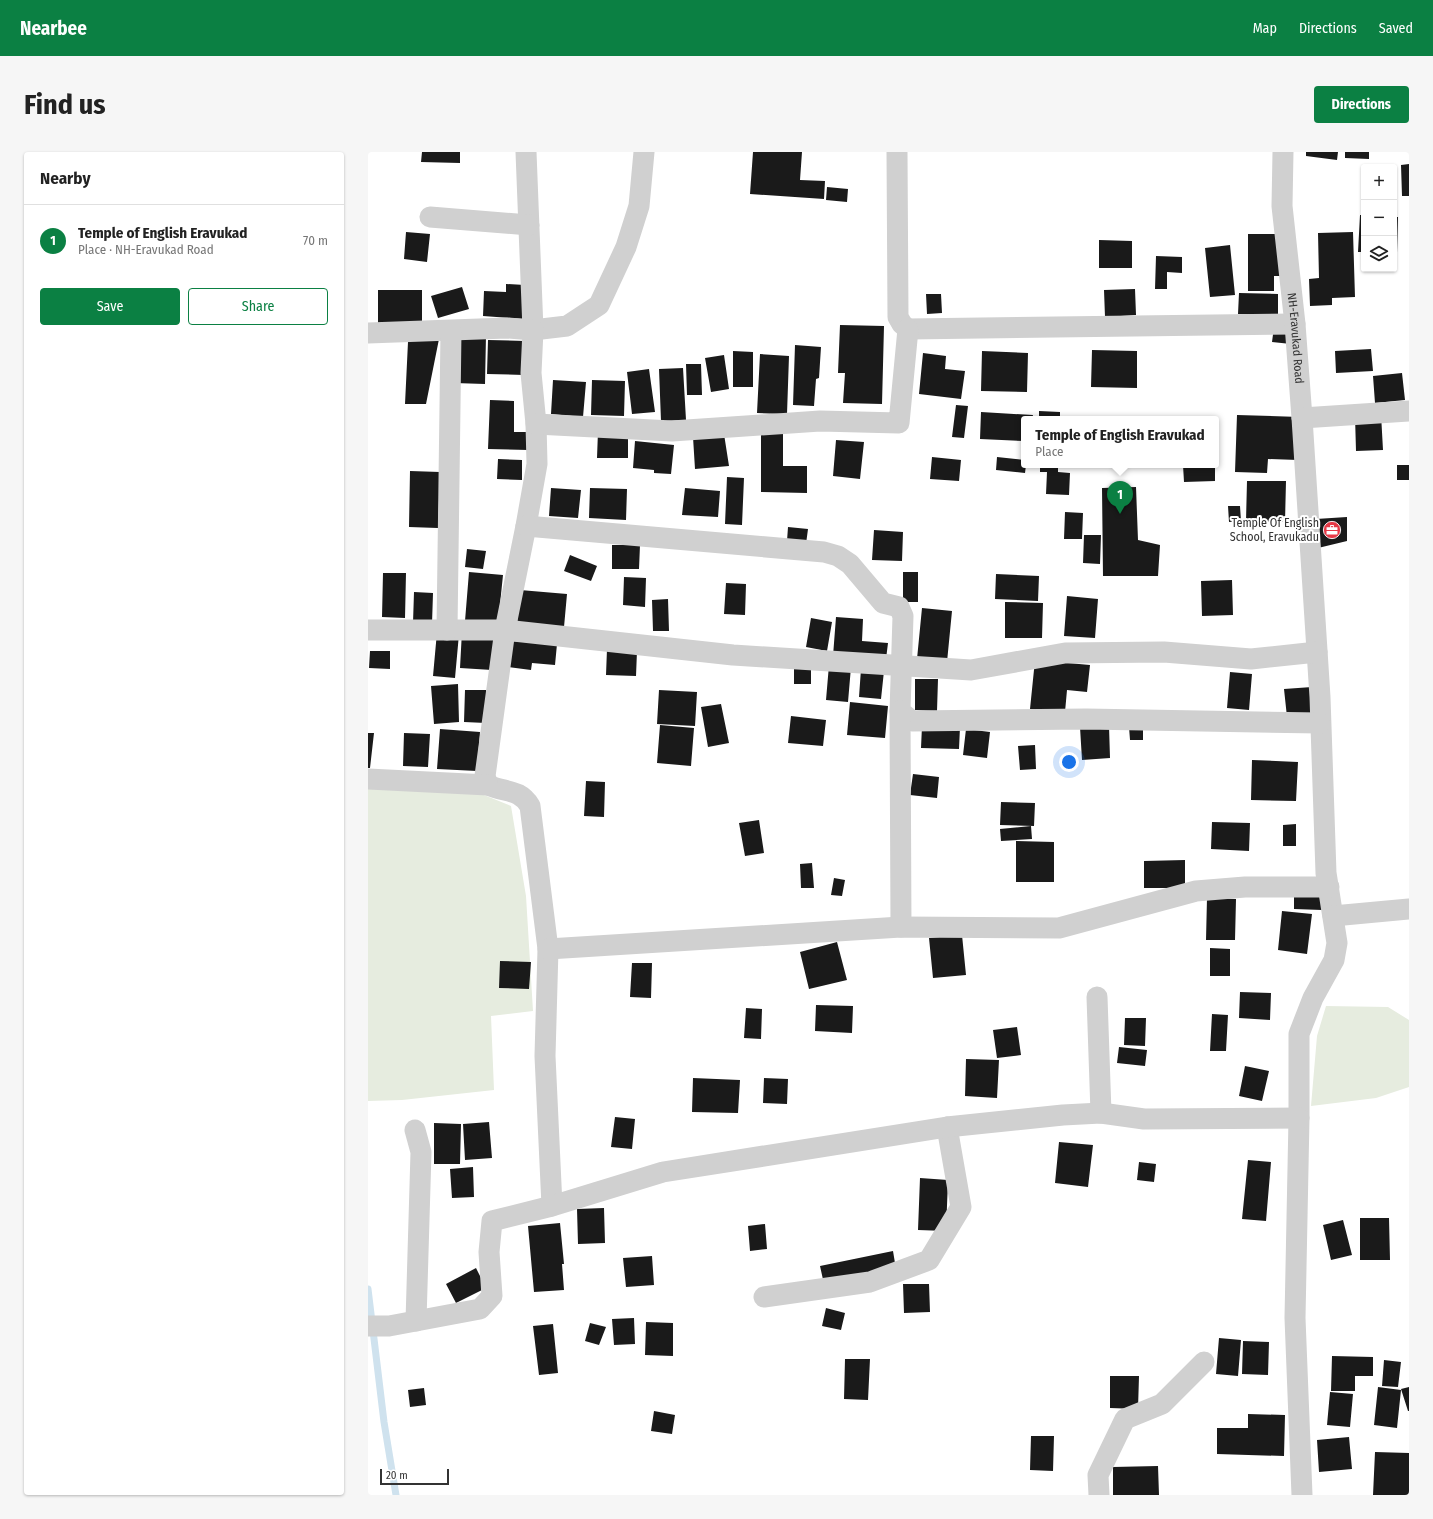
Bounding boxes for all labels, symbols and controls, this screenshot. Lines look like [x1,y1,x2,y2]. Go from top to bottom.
text: Nearbee [20,17,87,40]
text: Map [1253,20,1277,37]
text: Directions [1299,20,1357,37]
text: Saved [1379,20,1413,37]
button: Directions [1314,86,1409,123]
text: Find us [24,88,106,121]
map controls [1361,164,1397,272]
button: + [1361,164,1397,200]
text: Nearby [40,168,91,189]
button: − [1361,200,1397,236]
text: Temple of English Eravukad [78,224,247,242]
text: 1 [50,233,56,248]
text: 70 m [303,233,328,248]
button: layers [1361,236,1397,272]
text: Place · NH-Eravukad Road [78,242,214,257]
button: Save [40,288,180,325]
button: Share [188,288,328,325]
street label: NH-Eravukad Road [1285,292,1306,384]
popup [1021,416,1219,468]
text: Temple of English Eravukad [1035,426,1205,444]
text: Place [1035,444,1063,459]
pin: 1 [1107,481,1133,514]
place label: Temple Of English School, Eravukadu [1230,516,1319,544]
office icon: Temple Of English School, Eravukadu [1322,520,1342,540]
your location [1059,752,1079,772]
scale bar [380,1467,449,1486]
text: 20 m [386,1469,408,1482]

